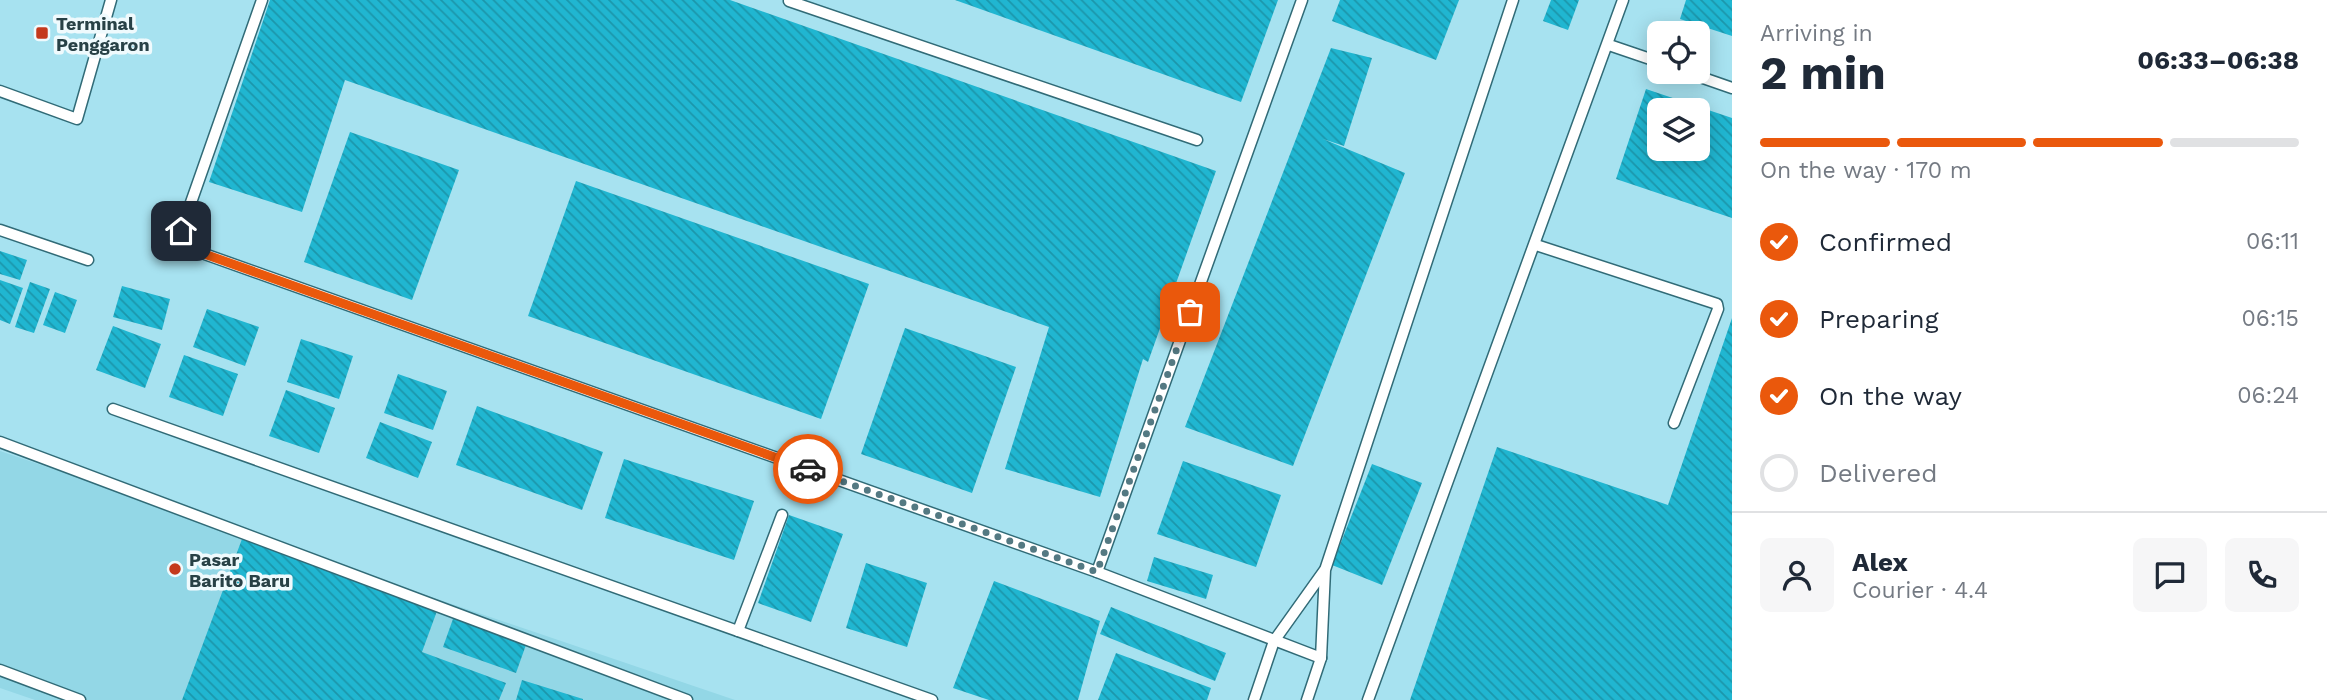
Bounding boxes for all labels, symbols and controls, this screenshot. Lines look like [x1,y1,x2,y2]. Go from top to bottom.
place label: Terminal Penggaron [56,13,150,55]
text: Arriving in [1760,20,1873,47]
map controls [1647,21,1710,161]
button: locate [1647,21,1710,84]
marker: Terminal Penggaron [34,25,50,41]
text: 06:33–06:38 [2137,45,2299,75]
text: 2 min [1760,46,1886,100]
button: layers [1647,98,1710,161]
text: On the way · 170 m [1760,157,1972,184]
pin [151,201,211,261]
icon: home [162,212,200,250]
icon: check [1760,223,1798,261]
text: Confirmed [1819,227,1952,257]
text: 06:11 [2246,228,2299,255]
pin [1160,282,1220,342]
icon: bag [1171,293,1209,331]
icon: check [1760,300,1798,338]
text: Preparing [1819,304,1939,334]
text: 06:15 [2242,305,2299,332]
icon: check [1760,377,1798,415]
text: On the way [1819,381,1962,411]
text: 06:24 [2237,382,2299,409]
courier [773,434,843,504]
icon: car [789,450,827,488]
text: Delivered [1819,458,1938,488]
button: person [1760,538,1834,612]
button: chat [2133,538,2207,612]
button: phone [2225,538,2299,612]
text: Alex [1852,547,1908,577]
place label: Pasar Barito Baru [189,549,290,591]
marker: Pasar Barito Baru [167,561,183,577]
text: Courier · 4.4 [1852,577,1988,604]

